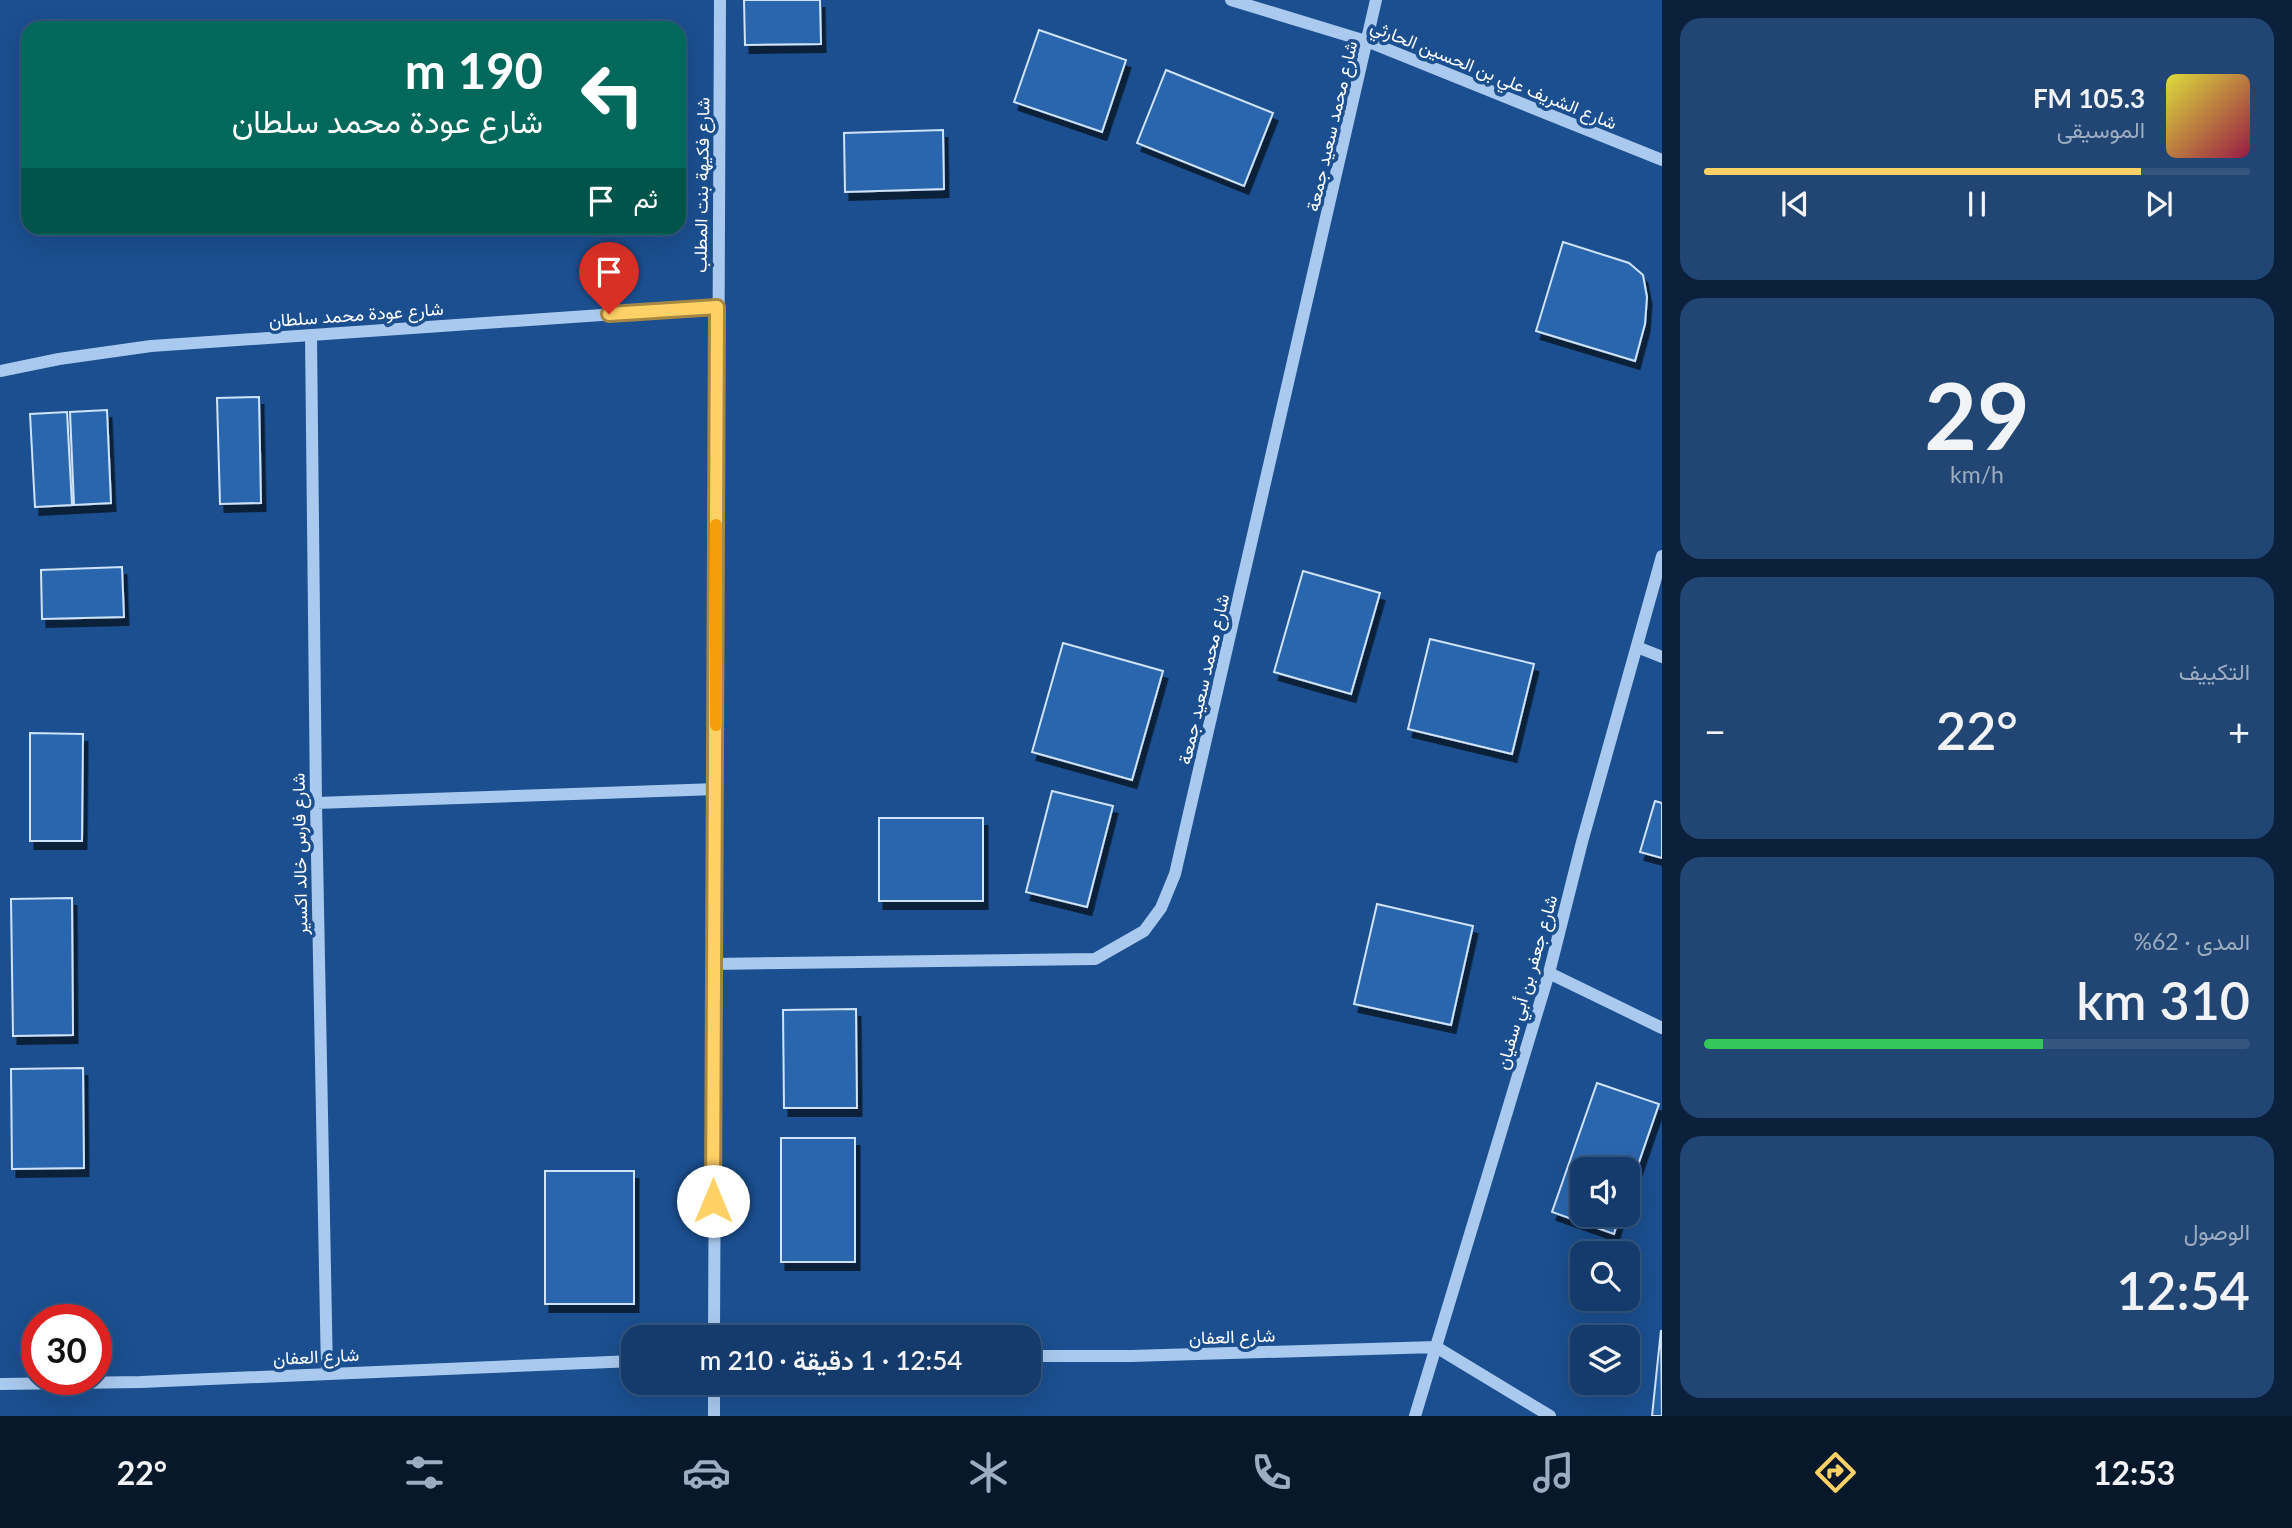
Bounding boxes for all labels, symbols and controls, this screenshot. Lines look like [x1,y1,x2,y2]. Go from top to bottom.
street label: شارع الشريف علي بن الحسين الحارثي [1366,14,1620,138]
street label: شارع محمد سعيد جمعة [1301,39,1363,214]
text: 190 m [405,41,543,99]
icon: left [567,49,658,140]
text: 105.3 FM [2033,82,2145,114]
street label: شارع فكيهة بنت المطلب [688,97,716,273]
text: شارع عودة محمد سلطان [232,101,543,140]
text: الموسيقى [2057,115,2145,143]
icon: arrive [582,182,620,220]
text: ثم [634,182,658,214]
icon: previous [1776,185,1814,223]
icon: pause [1958,185,1996,223]
icon: next [2140,185,2178,223]
pin [579,242,639,314]
icon: arrive [590,253,628,291]
street label: شارع عودة محمد سلطان [268,297,444,333]
text: 29 [1924,360,2030,469]
text: km/h [1950,460,2004,488]
street label: شارع محمد سعيد جمعة [1173,592,1235,767]
text: التكييف [2179,657,2250,685]
text: 22° [1936,699,2018,761]
text: − [1704,708,1726,754]
text: + [2228,708,2250,754]
street label: شارع فارس خالد اكسير [287,773,313,936]
street label: شارع جعفر بن أبي سفيان [1491,892,1566,1073]
text: المدى · 62% [2134,927,2250,955]
text: 310 km [2076,969,2250,1031]
map controls [1570,1157,1640,1395]
button: sound [1570,1157,1640,1227]
position arrow [676,1164,750,1238]
text: الوصول [2184,1217,2250,1245]
button: search [1570,1241,1640,1311]
text: 12:54 [2116,1259,2250,1321]
speed limit sign: 30 [21,1304,112,1395]
street label: شارع العفان [1188,1324,1276,1350]
button: layers [1570,1325,1640,1395]
street label: شارع العفان [272,1343,360,1371]
text: 12:54 · 1 دقيقة · 210 m [700,1344,962,1376]
icon: filters [400,1448,449,1497]
icon: car [682,1448,731,1497]
icon: climate [964,1448,1013,1497]
icon: phone [1247,1448,1296,1497]
icon: music [1529,1448,1578,1497]
icon: directions [1811,1448,1860,1497]
text: 22° [117,1453,167,1492]
text: 12:53 [2093,1453,2175,1492]

